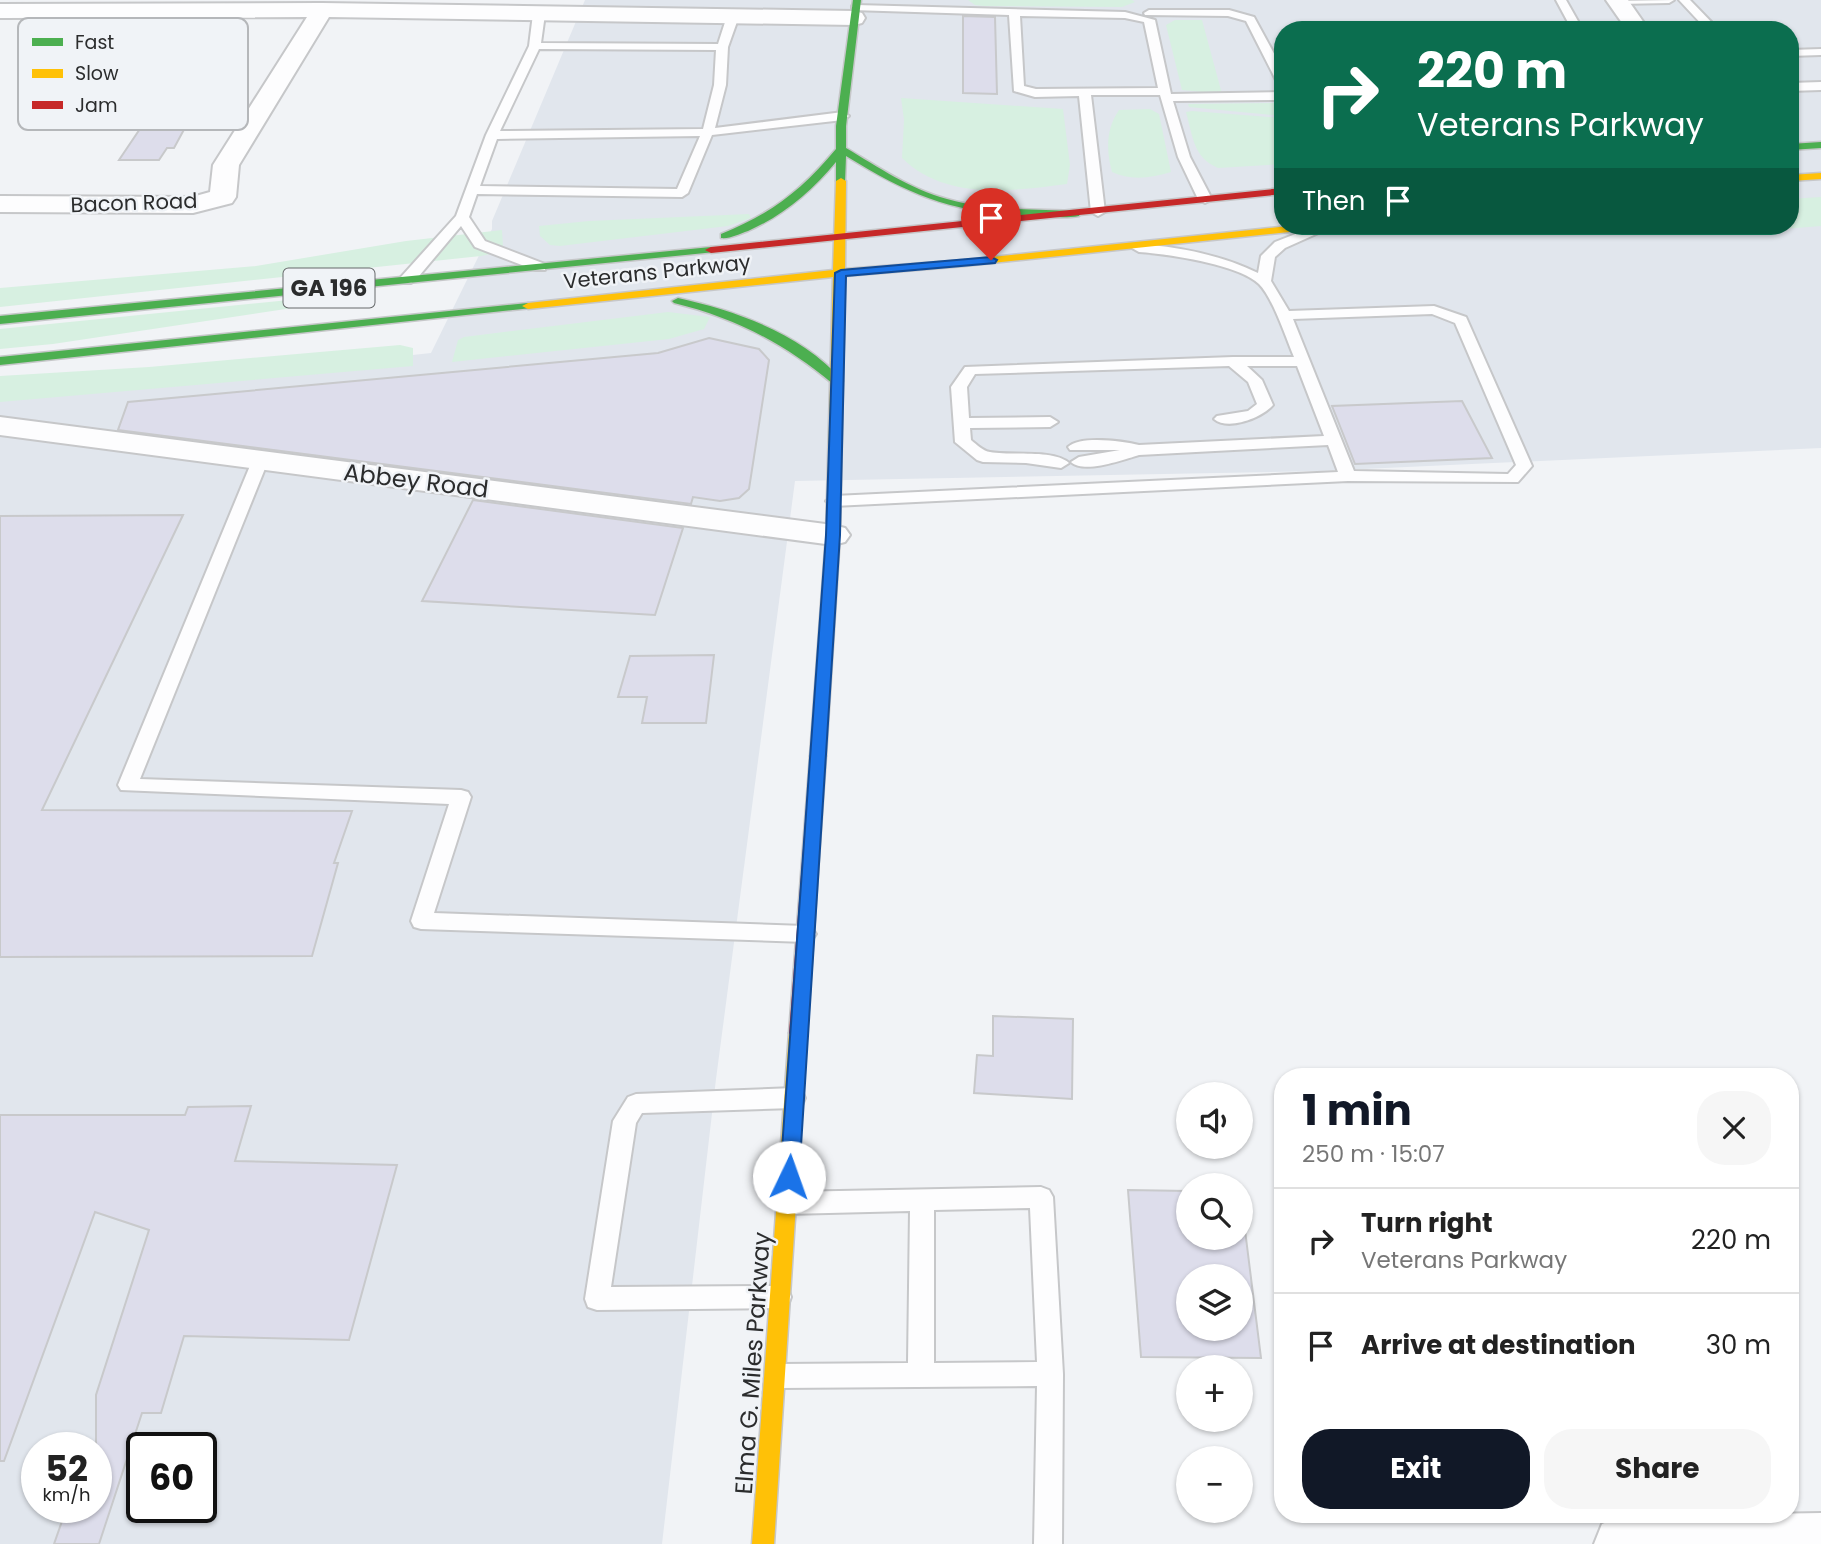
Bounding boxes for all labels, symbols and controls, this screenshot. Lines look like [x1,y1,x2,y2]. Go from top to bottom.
legend [18,18,248,130]
text: Fast [75,29,114,56]
text: 220 m [1417,37,1567,105]
icon: right [1302,49,1393,140]
text: Slow [75,60,119,87]
text: Jam [75,92,117,119]
text: Veterans Parkway [1417,102,1704,147]
icon: arrive [1379,182,1417,220]
text: Then [1302,183,1365,219]
street label: Bacon Road [70,186,198,219]
pin [961,188,1021,260]
icon: arrive [972,199,1010,237]
street label: Veterans Parkway [562,247,752,296]
road number: GA 196 [284,268,374,308]
street label: Abbey Road [342,455,490,506]
text: 1 min [1302,1081,1412,1140]
map controls [1176,1082,1253,1523]
button: sound [1176,1082,1253,1159]
button: close [1697,1091,1771,1165]
text: 250 m · 15:07 [1302,1138,1445,1170]
position arrow [752,1140,826,1214]
button: search [1176,1173,1253,1250]
text: Turn right [1361,1205,1493,1241]
icon: right [1302,1222,1340,1260]
text: 220 m [1691,1222,1771,1258]
street label: Elma G. Miles Parkway [727,1230,778,1495]
text: Veterans Parkway [1361,1244,1567,1276]
button: layers [1176,1264,1253,1341]
icon: arrive [1302,1327,1340,1365]
text: Arrive at destination [1361,1327,1636,1363]
text: 30 m [1706,1327,1771,1363]
button: + [1176,1355,1253,1432]
button: Exit [1302,1429,1530,1509]
button: Share [1544,1429,1771,1509]
speed limit sign: 60 [126,1432,217,1523]
text: 52 [45,1444,88,1493]
button: − [1176,1446,1253,1523]
text: km/h [43,1482,90,1507]

